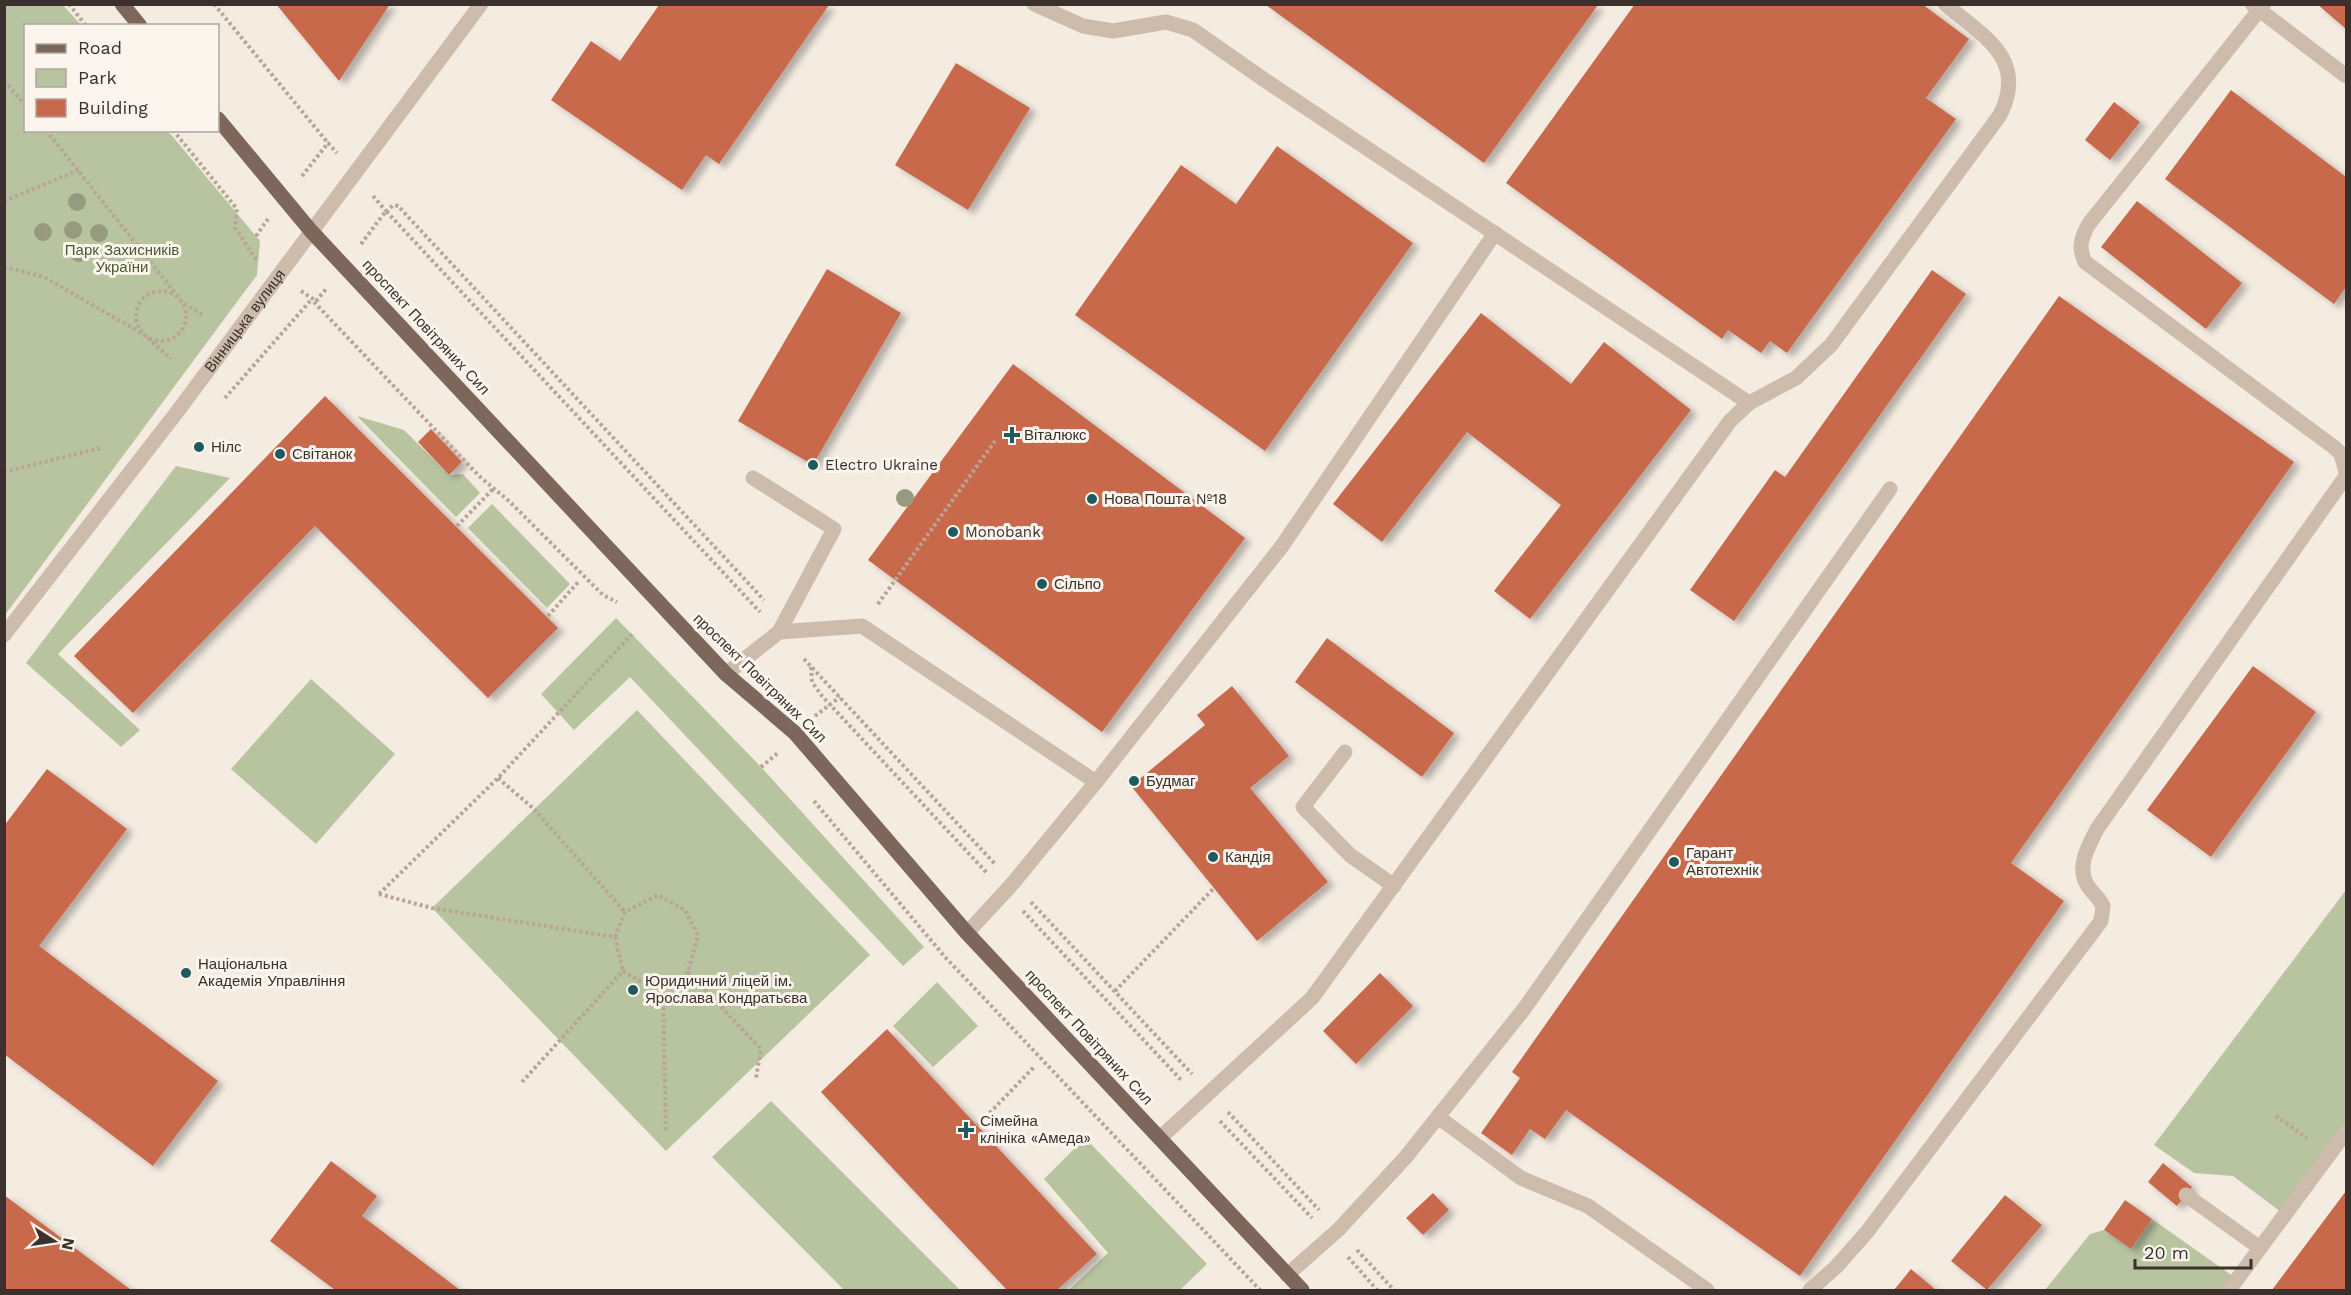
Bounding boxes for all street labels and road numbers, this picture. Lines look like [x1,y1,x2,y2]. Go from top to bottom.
street label: проспект Повітряних Сил [359,256,493,398]
street label: Вінницька вулиця [201,266,289,376]
street label: проспект Повітряних Сил [690,610,830,746]
street label: проспект Повітряних Сил [1022,966,1156,1108]

